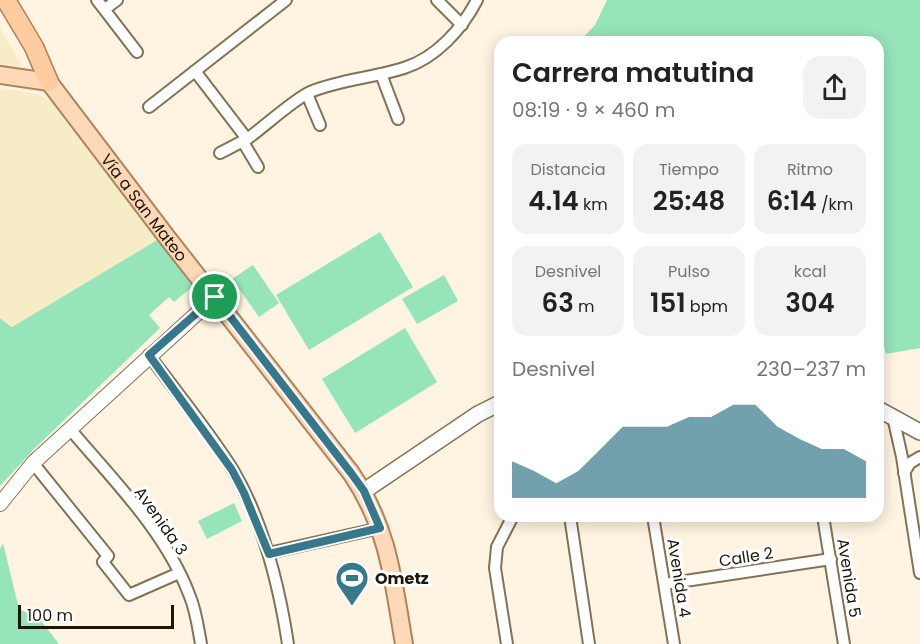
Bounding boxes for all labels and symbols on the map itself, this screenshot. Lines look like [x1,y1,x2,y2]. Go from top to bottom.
street label: Vía a San Mateo [96,149,193,266]
pin [189,271,240,322]
street label: Avenida 3 [129,482,193,560]
street label: Avenida 4 [661,537,697,619]
street label: Avenida 5 [831,537,867,619]
street label: Calle 2 [717,541,775,573]
sports icon: Ometz [334,560,370,607]
place label: Ometz [375,567,429,590]
scale bar [18,602,174,630]

